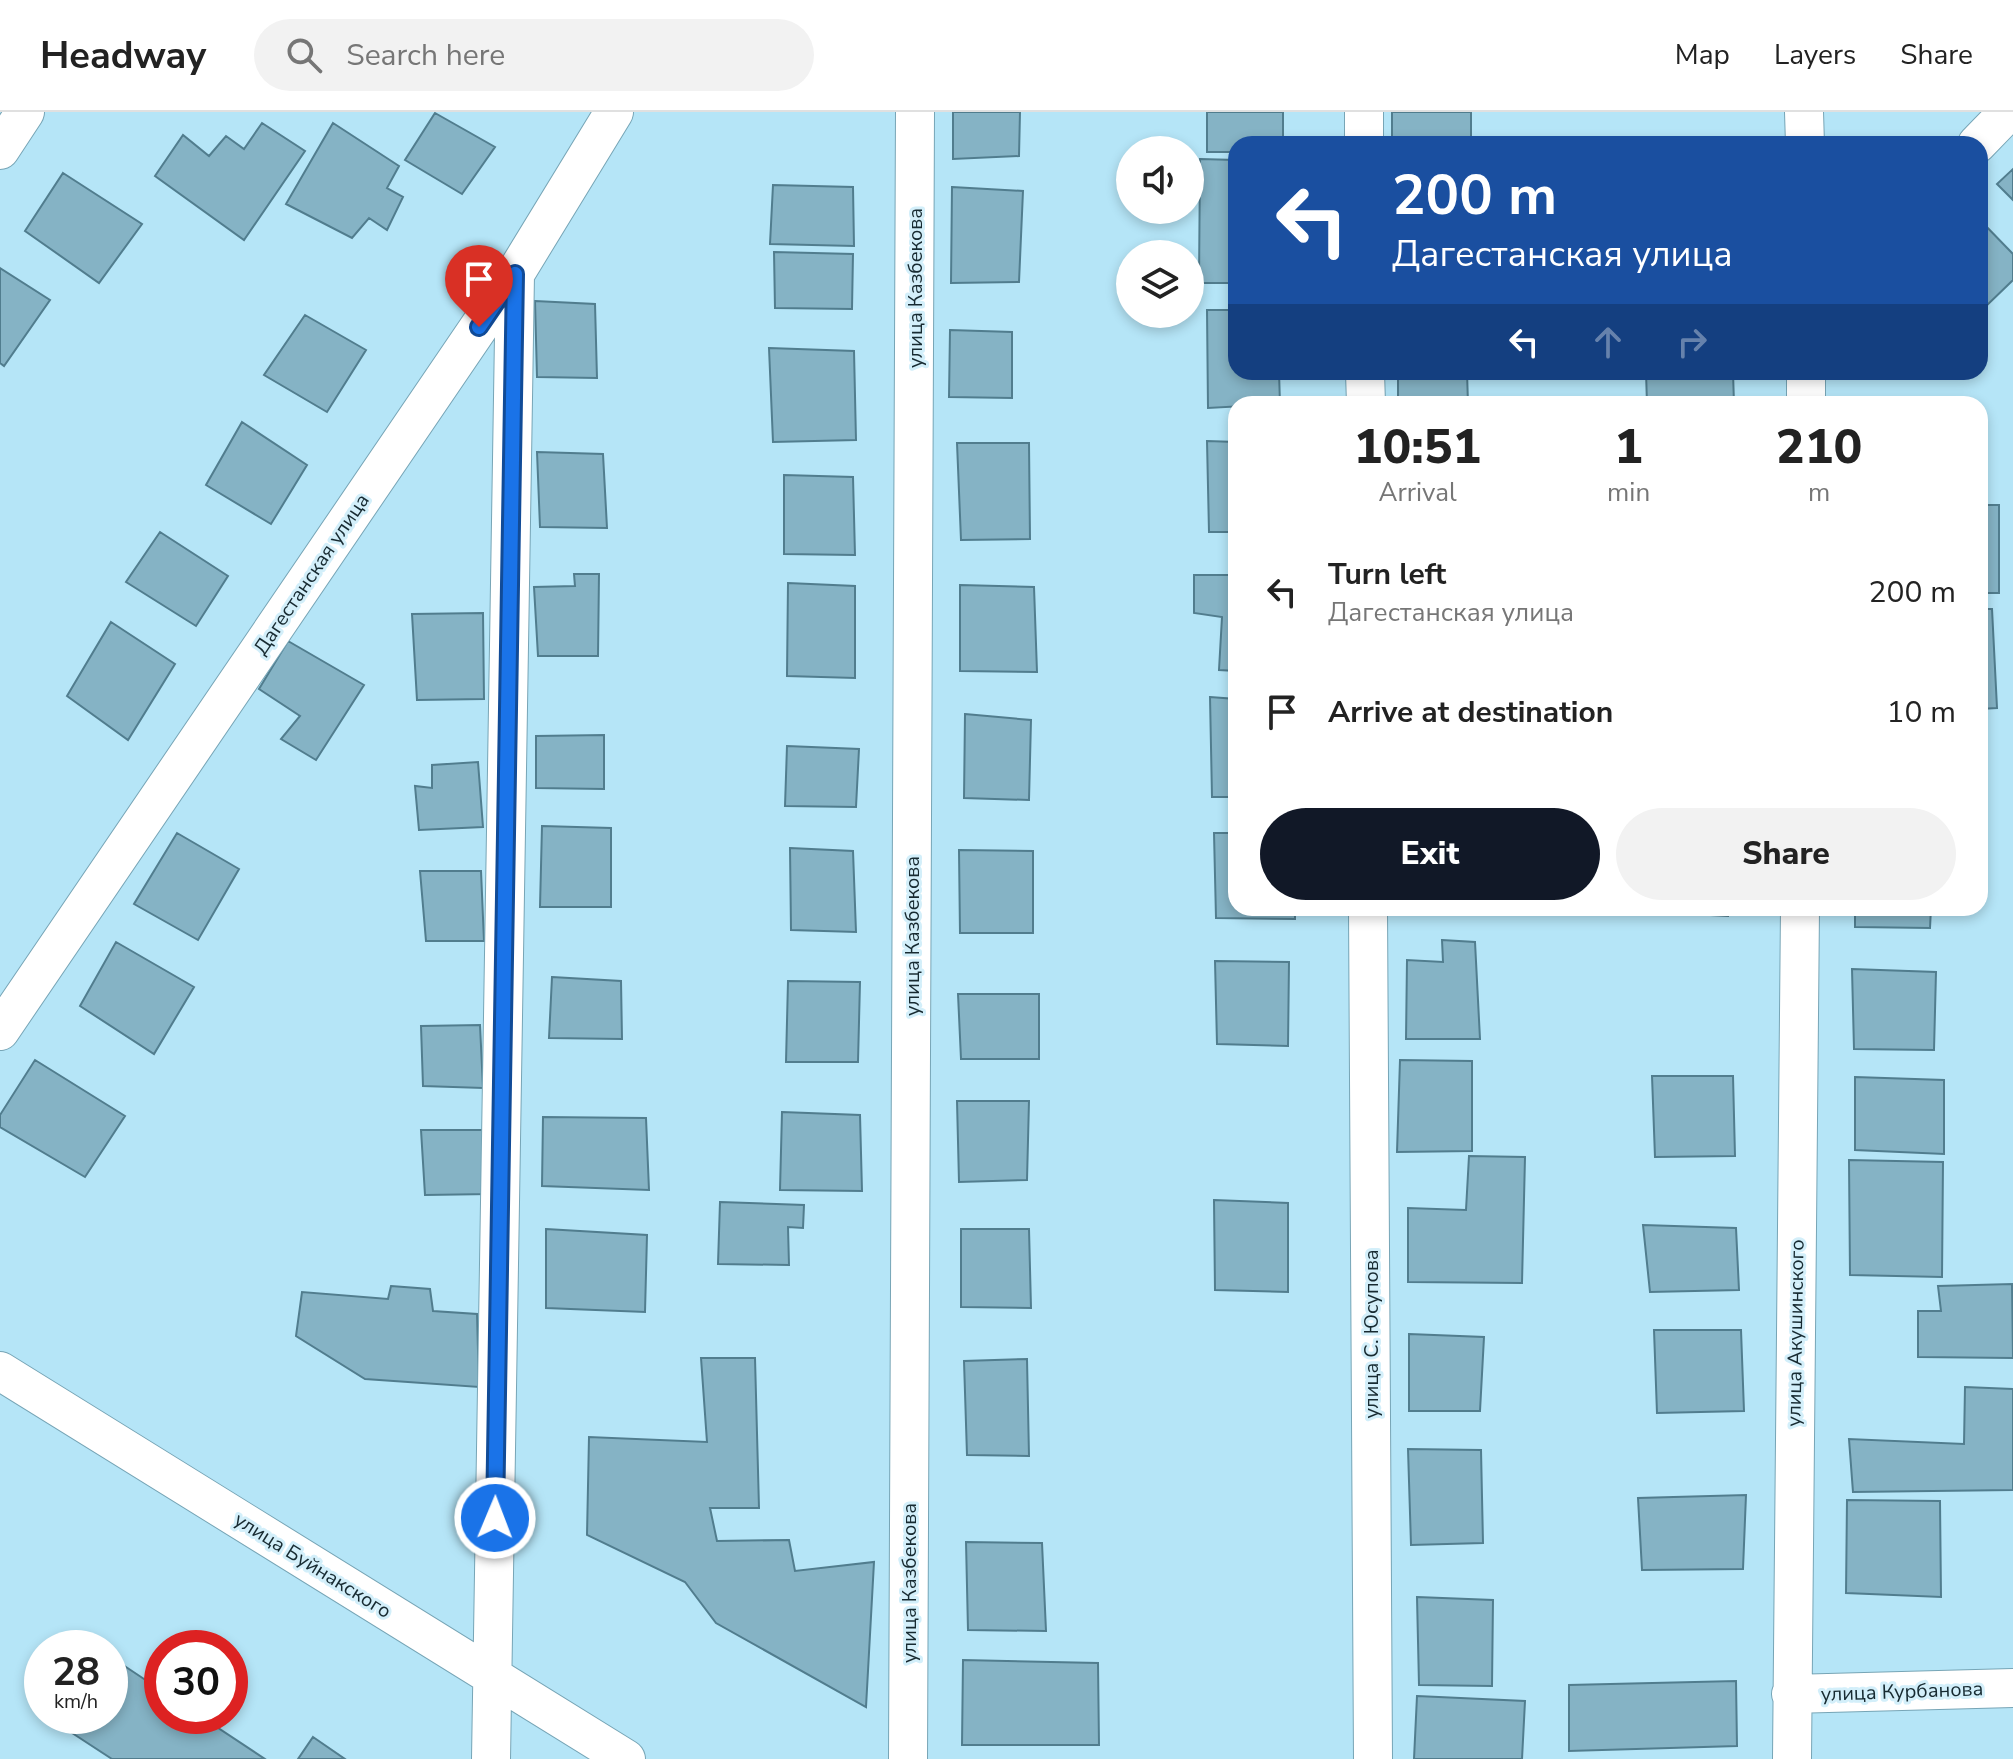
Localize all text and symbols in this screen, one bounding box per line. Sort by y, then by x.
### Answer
search box [254,19,814,91]
text: Headway [40,30,206,81]
icon: search [282,33,326,77]
text: Search here [346,35,505,76]
text: Map [1675,36,1730,74]
text: Layers [1774,36,1856,74]
text: Share [1900,36,1973,74]
map controls [1116,136,1204,328]
button: sound [1116,136,1204,224]
text: 200 m [1392,157,1557,234]
icon: left [1260,168,1364,272]
street label: улица Казбекова [902,208,929,368]
text: Дагестанская улица [1392,230,1733,279]
button: layers [1116,240,1204,328]
pin [445,245,513,327]
icon: arrive [457,257,501,301]
icon: left [1502,320,1546,364]
icon: ahead [1586,320,1630,364]
icon: right [1670,320,1714,364]
text: 10:51 [1354,414,1481,480]
text: 1 [1614,414,1643,480]
text: 210 [1776,414,1862,480]
text: Arrival [1378,475,1457,510]
text: min [1607,475,1650,510]
text: m [1808,475,1830,510]
street label: Дагестанская улица [247,488,376,660]
text: Turn left [1328,554,1446,595]
icon: left [1260,570,1304,614]
text: 200 m [1869,572,1956,613]
text: Дагестанская улица [1328,595,1574,630]
icon: arrive [1260,690,1304,734]
text: Arrive at destination [1328,692,1613,733]
text: 10 m [1887,692,1956,733]
button: Exit [1260,808,1600,900]
button: Share [1616,808,1956,900]
street label: улица Казбекова [899,856,926,1016]
street label: улица Акушинского [1780,1239,1811,1427]
street label: улица С. Юсупова [1358,1249,1385,1419]
position arrow [453,1476,537,1560]
street label: улица Казбекова [896,1503,923,1663]
street label: улица Буйнакского [229,1506,396,1625]
speed limit sign: 30 [144,1630,248,1734]
text: 28 [52,1645,100,1699]
street label: улица Курбанова [1820,1675,1984,1708]
text: km/h [54,1688,98,1715]

